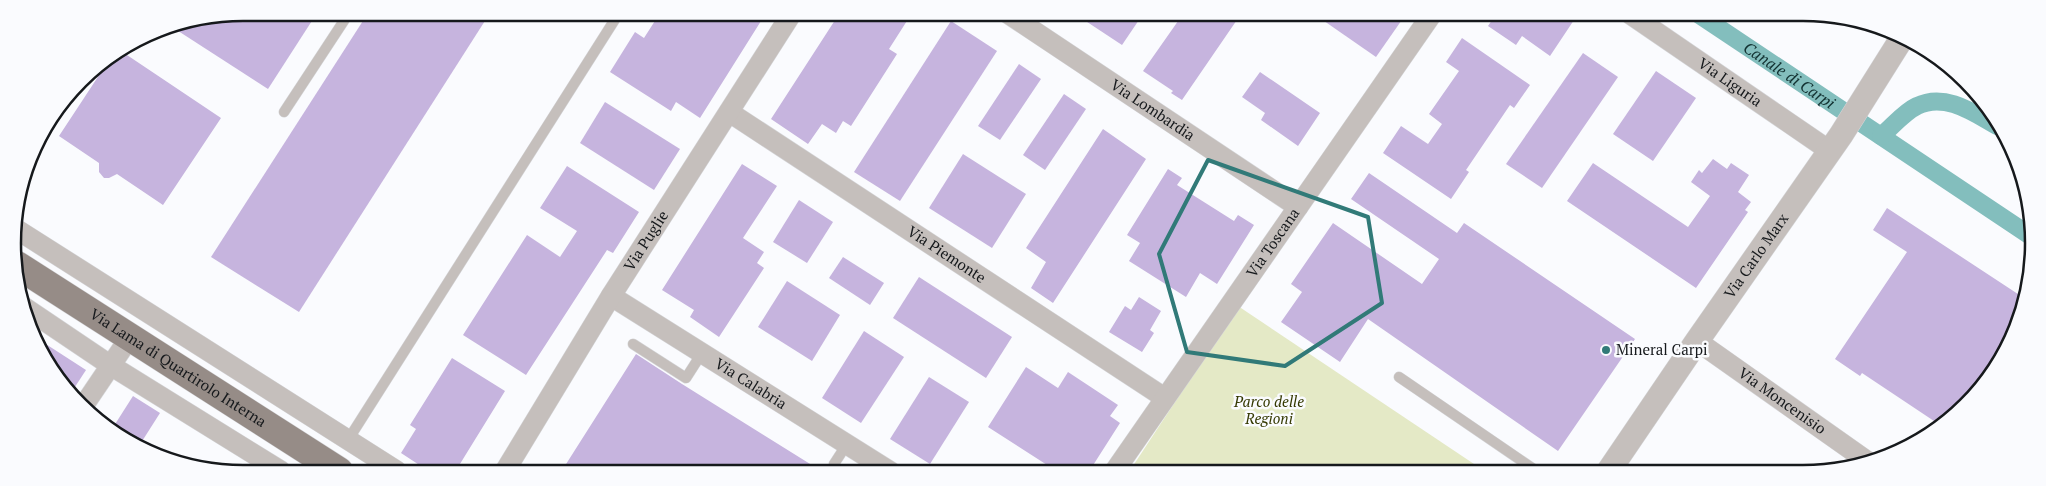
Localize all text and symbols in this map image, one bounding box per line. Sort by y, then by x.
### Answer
water label: Canale di Carpi [1739,36,1840,114]
street label: Via Liguria [1695,53,1767,111]
street label: Via Lombardia [1107,74,1200,145]
street label: Via Toscana [1241,203,1304,281]
street label: Via Puglie [619,206,672,274]
street label: Via Carlo Marx [1719,209,1792,302]
street label: Via Piemonte [904,221,990,287]
street label: Via Lama di Quartirolo Interna [86,303,271,431]
place label: Mineral Carpi [1616,339,1707,359]
marker: Mineral Carpi [1600,344,1612,356]
street label: Via Calabria [711,353,791,413]
street label: Via Moncenisio [1735,362,1830,438]
park label: Parco delle Regioni [1233,391,1304,428]

